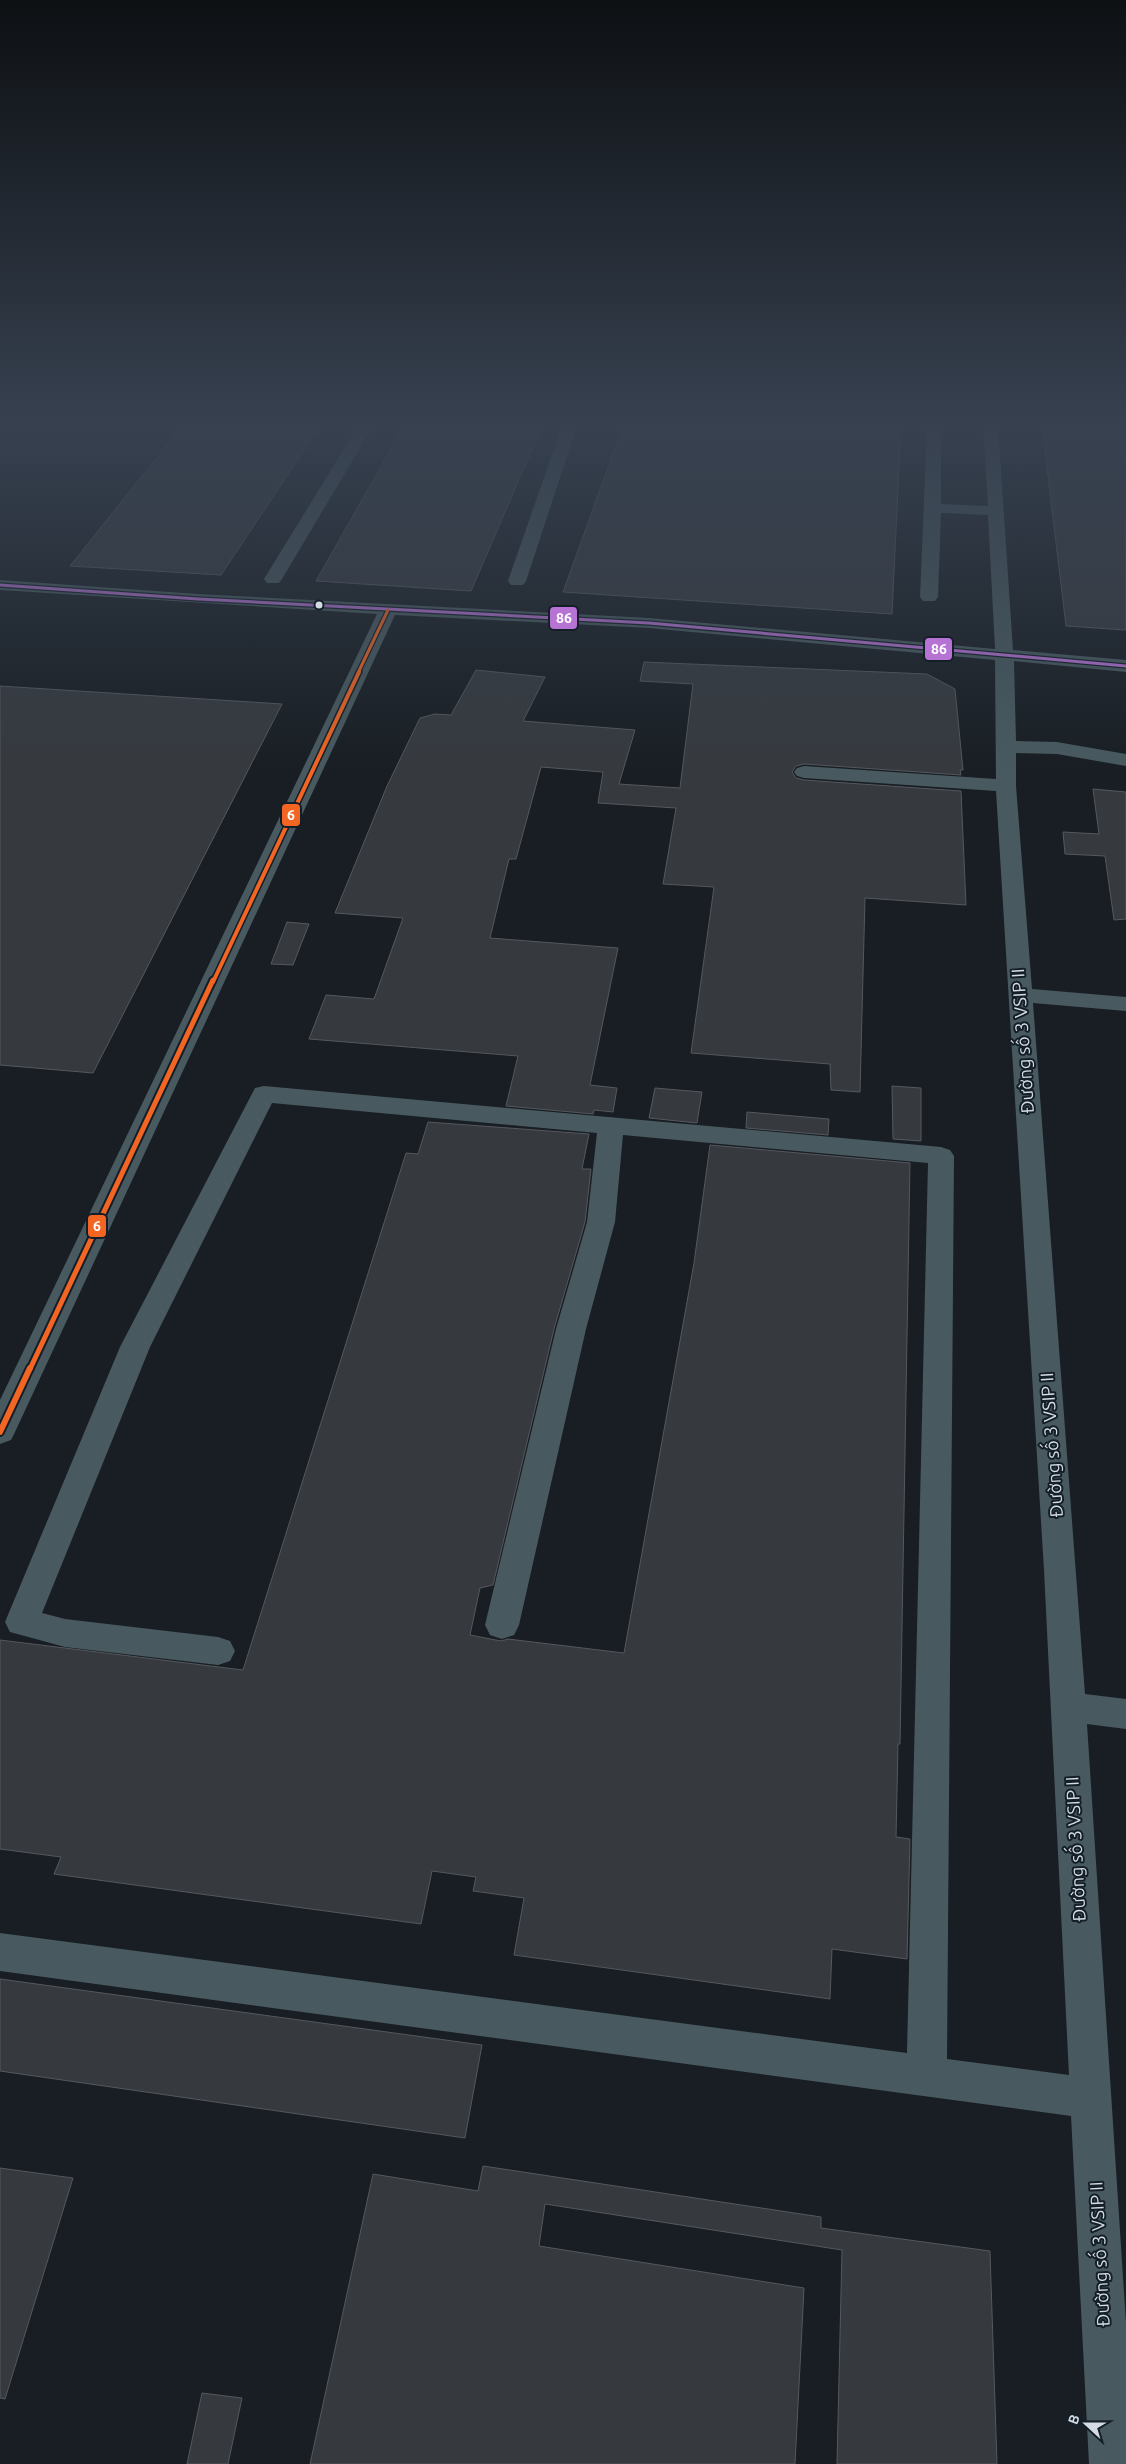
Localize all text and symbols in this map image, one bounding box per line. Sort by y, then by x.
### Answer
unlabelled marker [314,600,324,610]
line badge: 86 [549,606,578,630]
text: 86 [556,610,572,626]
line badge: 86 [924,637,953,661]
text: 86 [931,641,947,657]
line badge: 6 [281,803,301,827]
text: 6 [287,807,295,823]
street label: Đường số 3 VSIP II [1005,968,1037,1114]
line badge: 6 [87,1214,107,1238]
text: 6 [93,1218,101,1234]
street label: Đường số 3 VSIP II [1034,1372,1066,1518]
street label: Đường số 3 VSIP II [1059,1776,1089,1922]
street label: Đường số 3 VSIP II [1083,2181,1113,2327]
north arrow [1061,2399,1111,2449]
text: B [1065,2412,1083,2427]

